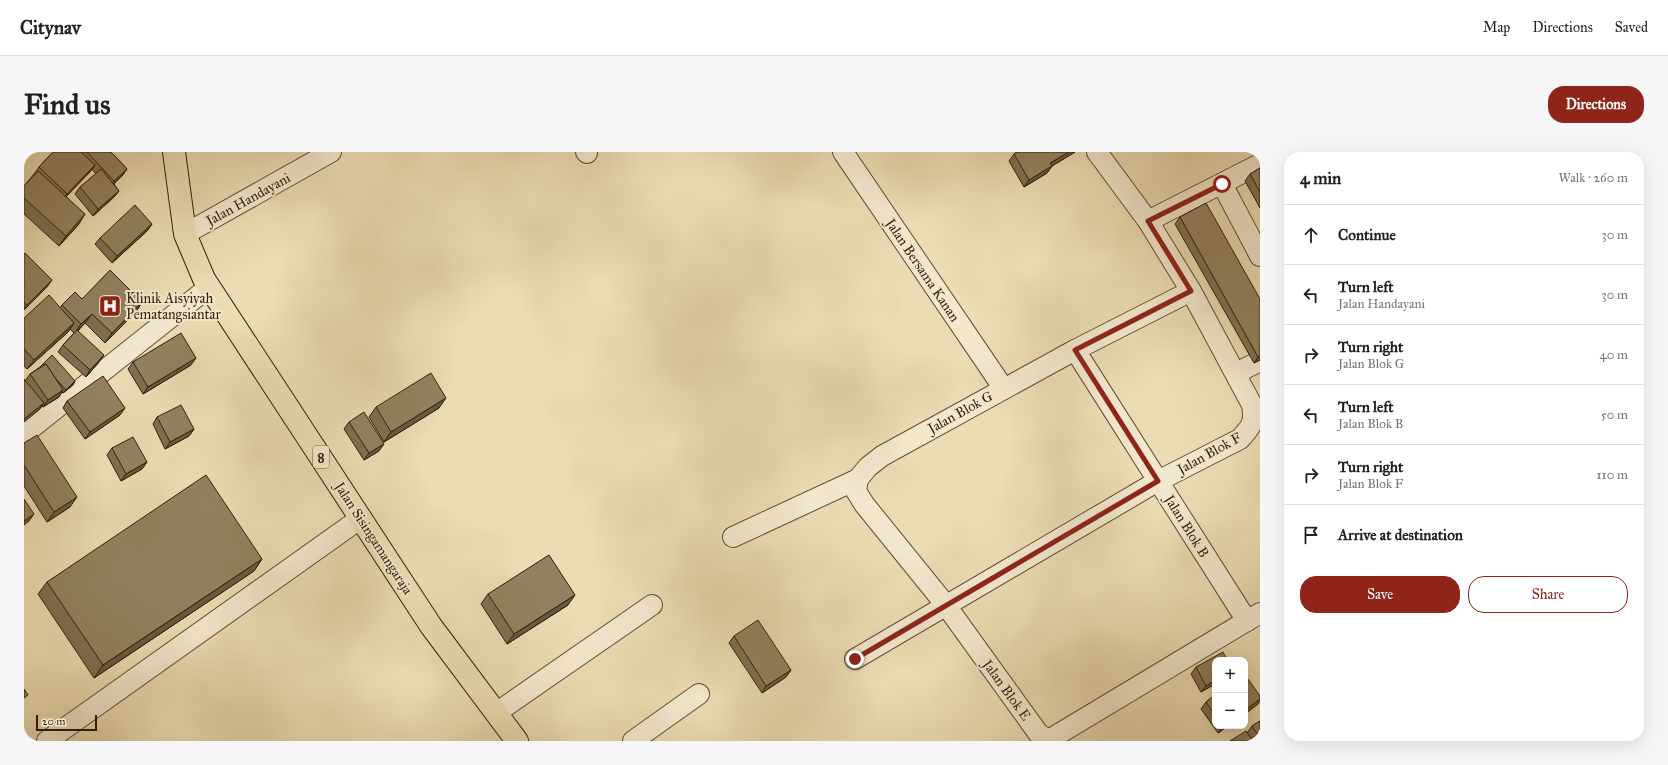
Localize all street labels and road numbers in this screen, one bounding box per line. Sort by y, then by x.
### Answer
street label: Jalan Handayani [201,169,294,231]
street label: Jalan Bersama Kanan [880,214,964,326]
street label: Jalan Blok G [923,388,996,439]
street label: Jalan Blok F [1173,429,1245,480]
road number: 8 [313,446,329,468]
street label: Jalan Sisingamangaraja [329,477,416,598]
street label: Jalan Blok B [1159,490,1212,561]
street label: Jalan Blok E [977,655,1034,725]

